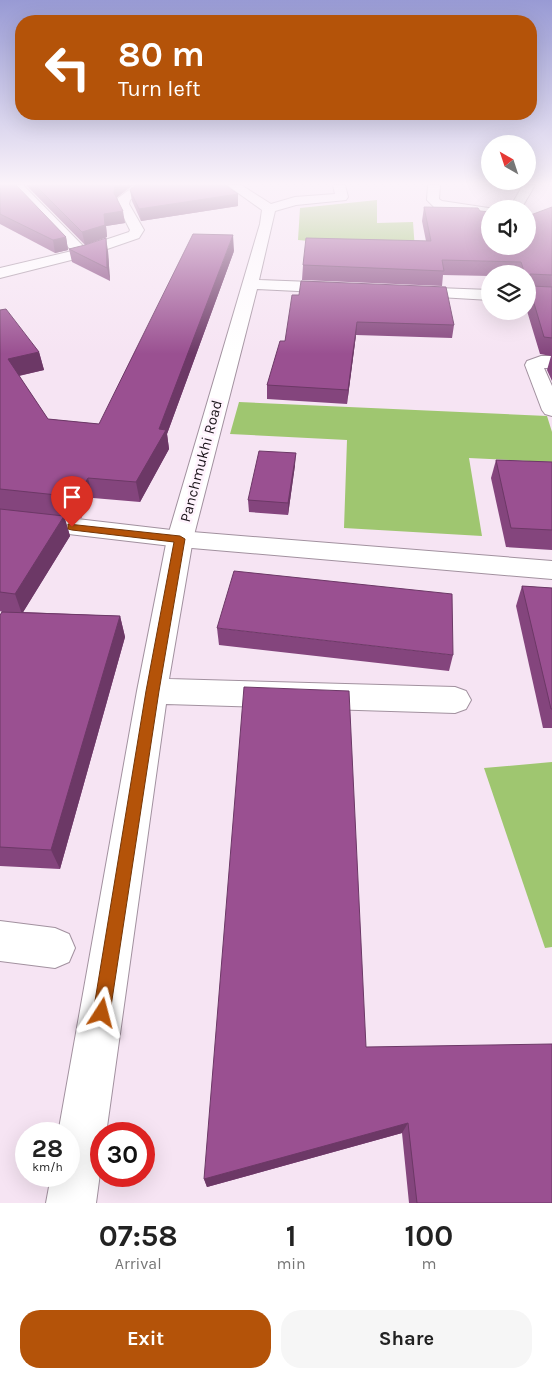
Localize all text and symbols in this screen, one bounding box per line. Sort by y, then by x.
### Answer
text: 80 m [118,34,205,75]
icon: left [35,35,100,100]
text: Turn left [118,76,201,102]
north arrow [481,135,536,190]
map controls [481,135,536,320]
button: sound [481,200,536,255]
button: layers [481,265,536,320]
street label: Panchmukhi Road [176,398,226,524]
pin [51,476,93,527]
icon: arrive [58,483,86,511]
position arrow [75,986,127,1038]
speed limit sign: 30 [90,1122,155,1187]
text: 28 [32,1134,63,1163]
text: km/h [32,1160,63,1174]
text: 07:58 [99,1218,178,1254]
text: 1 [286,1218,296,1254]
text: 100 [405,1218,453,1254]
text: Arrival [115,1254,162,1273]
text: min [276,1254,306,1273]
text: m [421,1254,436,1273]
button: Exit [20,1310,271,1368]
button: Share [281,1310,532,1368]

